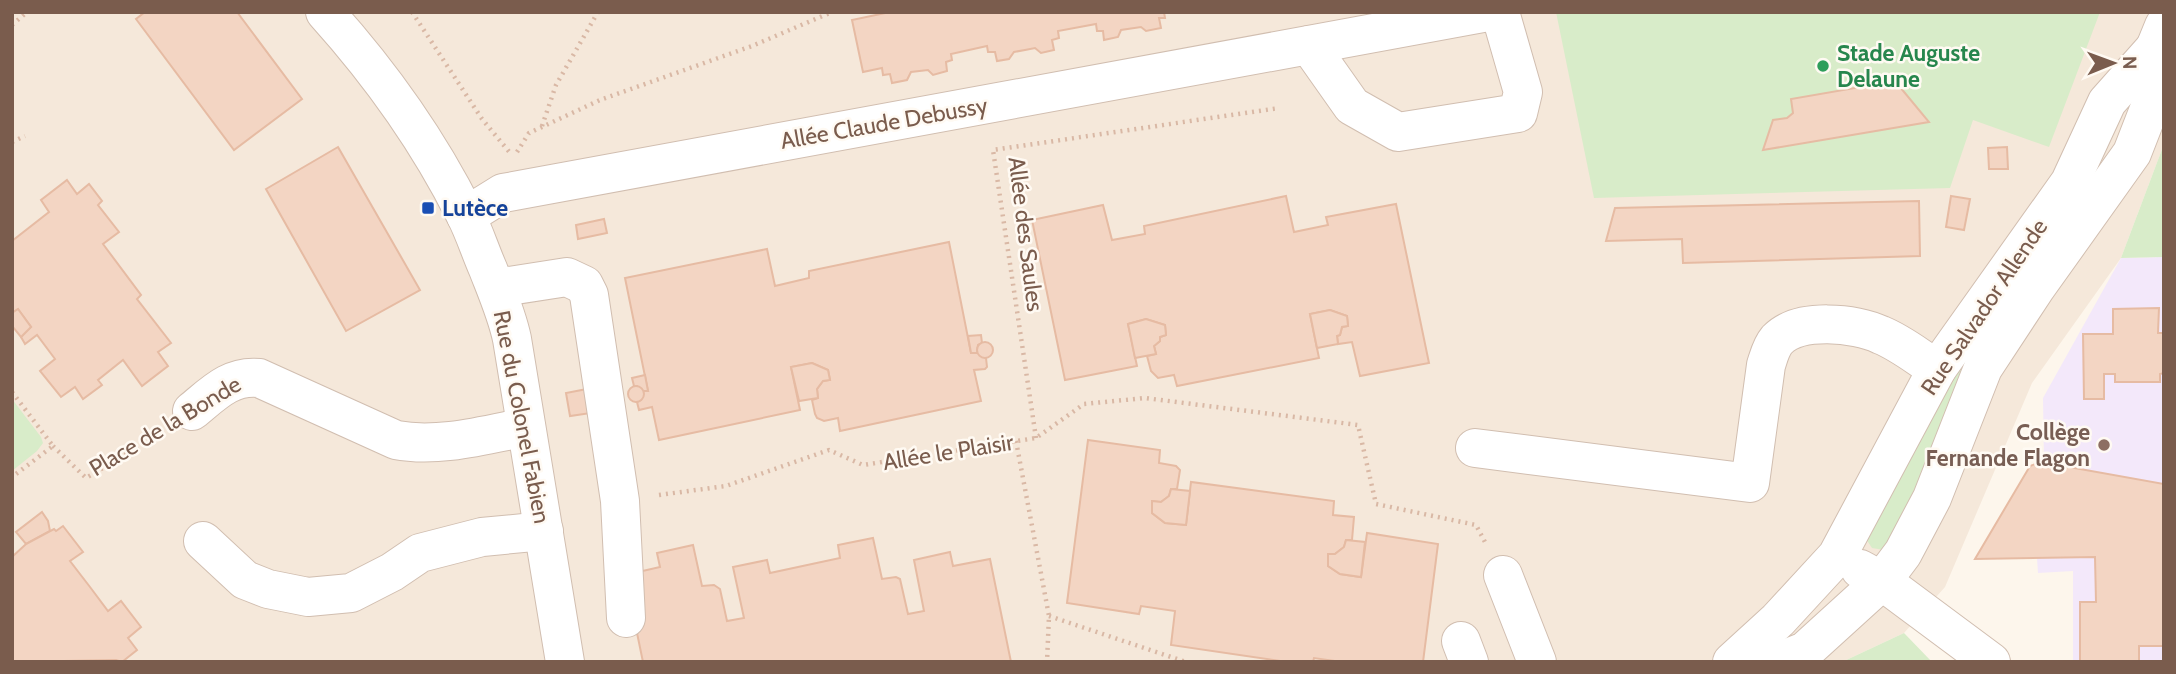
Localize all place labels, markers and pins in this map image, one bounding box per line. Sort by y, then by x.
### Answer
place label: Stade Auguste Delaune [1837,39,1980,93]
marker: Stade Auguste Delaune [1815,58,1831,74]
place label: Lutèce [442,194,508,222]
marker: Lutèce [420,200,436,216]
place label: Collège Fernande Flagon [1926,418,2090,472]
marker: Collège Fernande Flagon [2096,437,2112,453]

